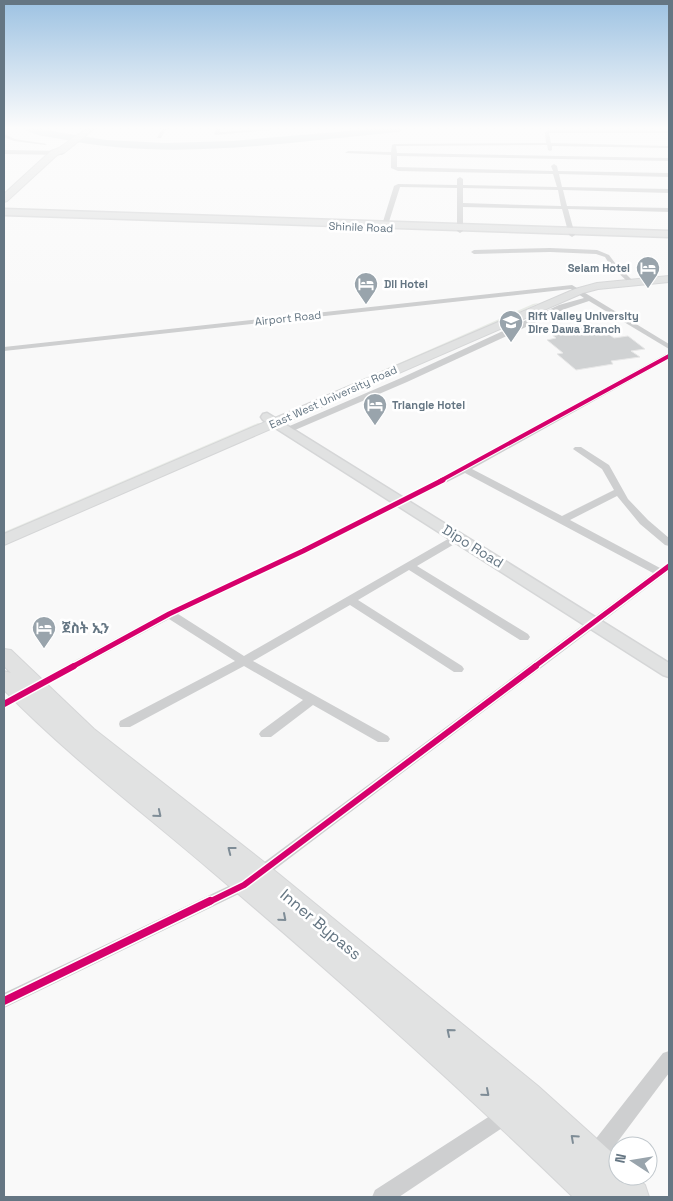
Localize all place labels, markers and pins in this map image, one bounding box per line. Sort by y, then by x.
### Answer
hotel icon: Selam Hotel [635,255,661,289]
place label: Selam Hotel [568,261,630,275]
hotel icon: Dil Hotel [353,271,379,305]
place label: Dil Hotel [384,277,428,291]
school or university icon: Rift Valley University Dire Dawa Branch [498,309,524,343]
place label: Rift Valley University Dire Dawa Branch [528,309,639,336]
hotel icon: Triangle Hotel [362,392,388,426]
place label: Triangle Hotel [392,398,465,412]
hotel icon: ጀስት ኢን [31,615,57,649]
place label: ጀስት ኢን [62,619,109,637]

